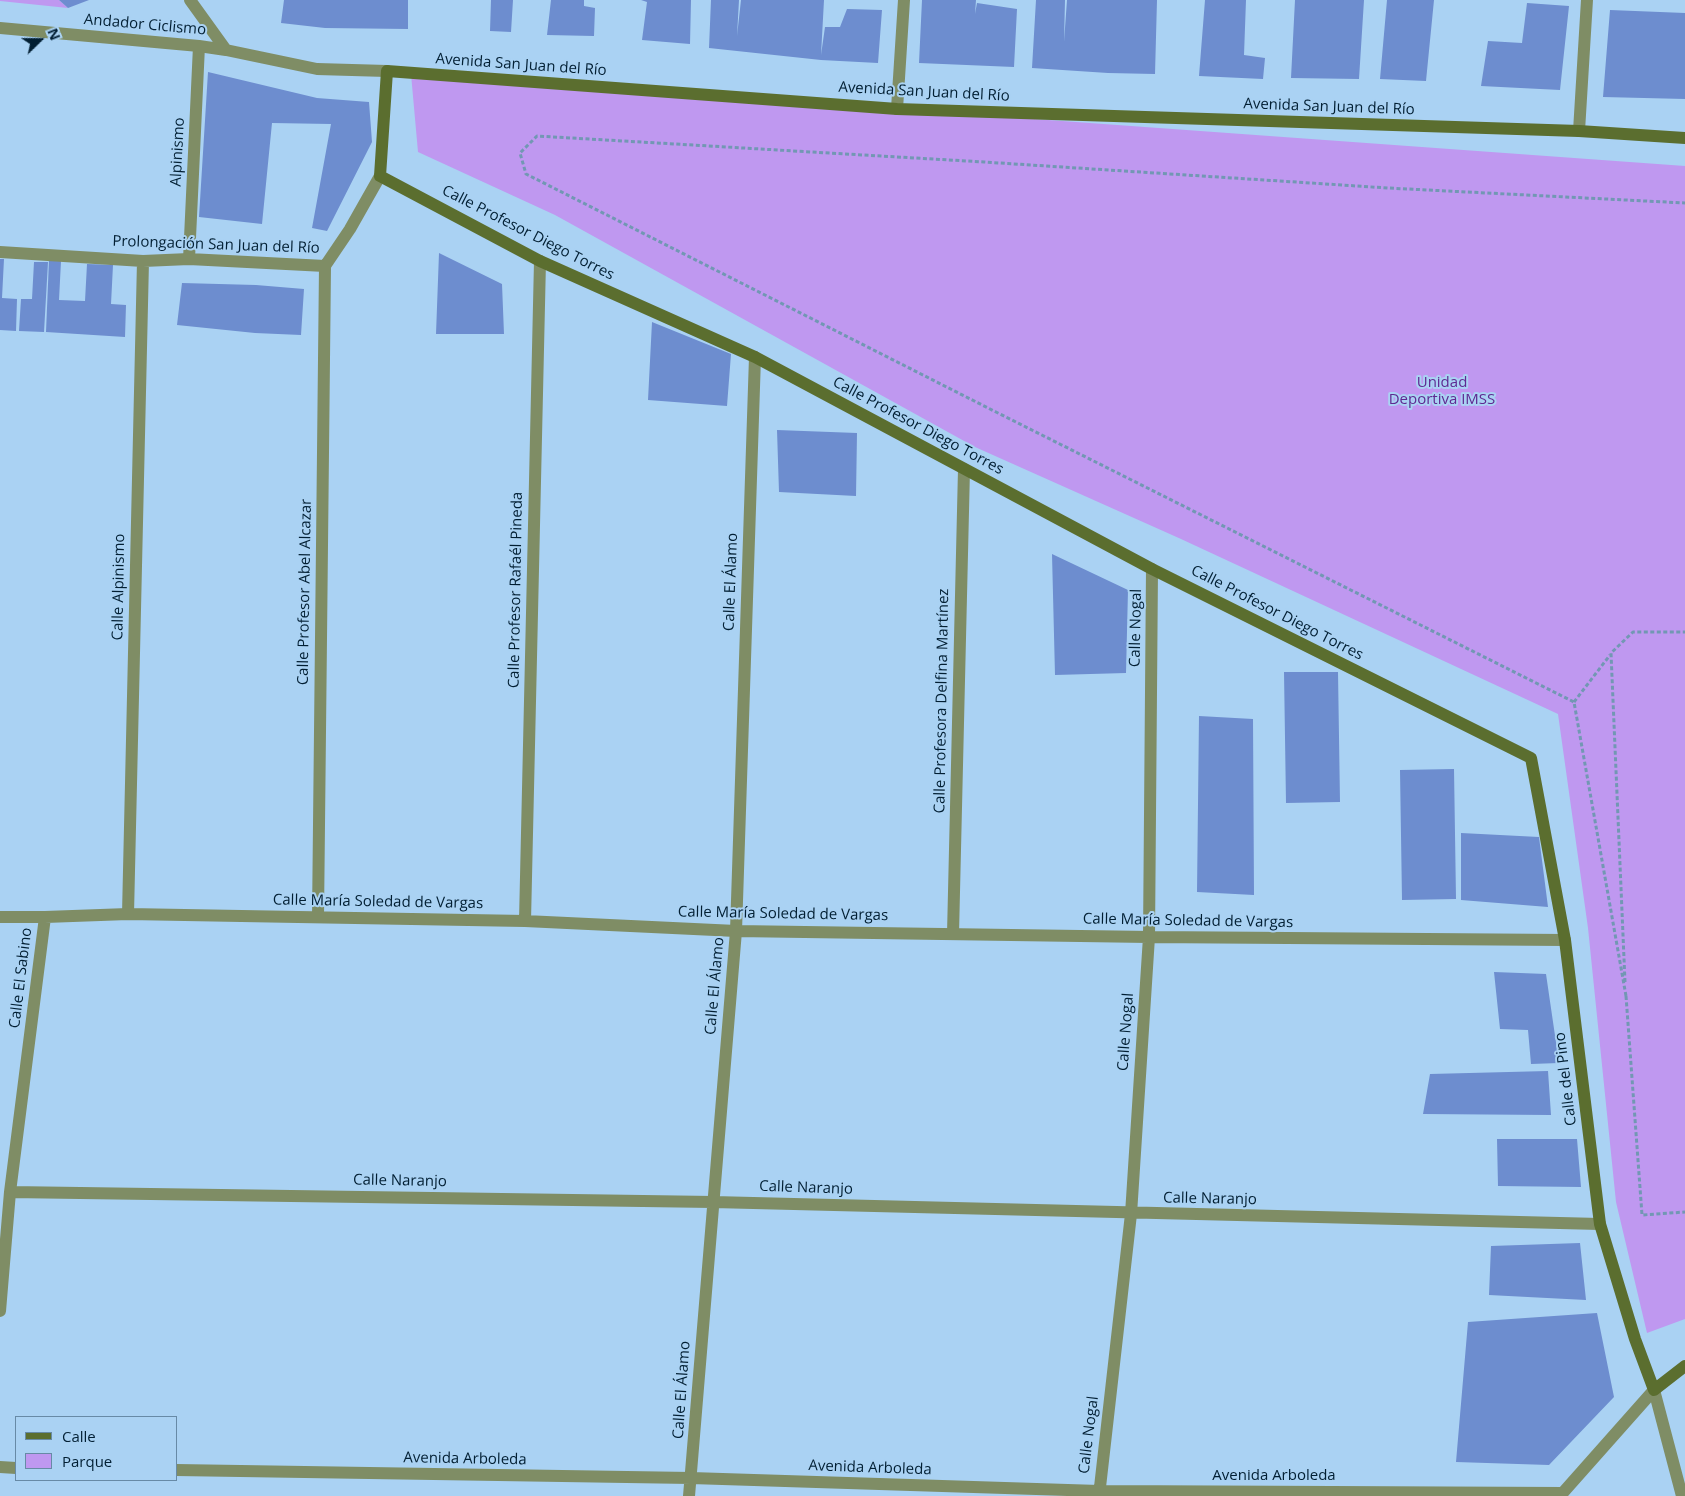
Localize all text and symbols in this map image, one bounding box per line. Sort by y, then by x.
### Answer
street label: Andador Ciclismo [83,11,207,39]
north arrow [15,15,65,65]
text: N [43,25,65,43]
street label: Avenida San Juan del Río [435,50,607,80]
street label: Avenida San Juan del Río [838,79,1010,105]
street label: Avenida San Juan del Río [1243,95,1415,119]
street label: Alpinismo [167,117,189,187]
street label: Calle Profesor Diego Torres [439,182,617,284]
street label: Prolongación San Juan del Río [112,232,320,258]
street label: Calle Profesor Diego Torres [830,373,1006,479]
park label: Unidad Deportiva IMSS [1389,374,1495,409]
street label: Calle Profesor Rafaél Pineda [505,492,527,688]
street label: Calle Profesor Abel Alcazar [294,499,316,685]
street label: Calle Alpinismo [109,533,129,641]
street label: Calle El Álamo [720,533,742,631]
street label: Calle Profesor Diego Torres [1188,562,1366,664]
street label: Calle Profesora Delfina Martínez [931,588,953,814]
street label: Calle Nogal [1126,589,1146,667]
street label: Calle María Soledad de Vargas [273,891,483,913]
street label: Calle María Soledad de Vargas [678,903,888,925]
street label: Calle María Soledad de Vargas [1083,910,1293,932]
street label: Calle El Sabino [6,927,36,1029]
street label: Calle El Álamo [702,936,728,1036]
street label: Calle Nogal [1114,992,1138,1072]
street label: Calle del Pino [1551,1031,1581,1127]
street label: Calle Naranjo [353,1171,447,1191]
street label: Calle Naranjo [759,1177,853,1199]
street label: Calle Naranjo [1163,1189,1257,1209]
street label: Calle El Álamo [670,1340,694,1440]
street label: Calle Nogal [1075,1395,1103,1475]
legend [15,1416,178,1481]
text: Calle [62,1426,96,1446]
street label: Avenida Arboleda [403,1449,527,1469]
text: Parque [62,1451,112,1471]
street label: Avenida Arboleda [808,1457,932,1479]
street label: Avenida Arboleda [1212,1467,1336,1485]

